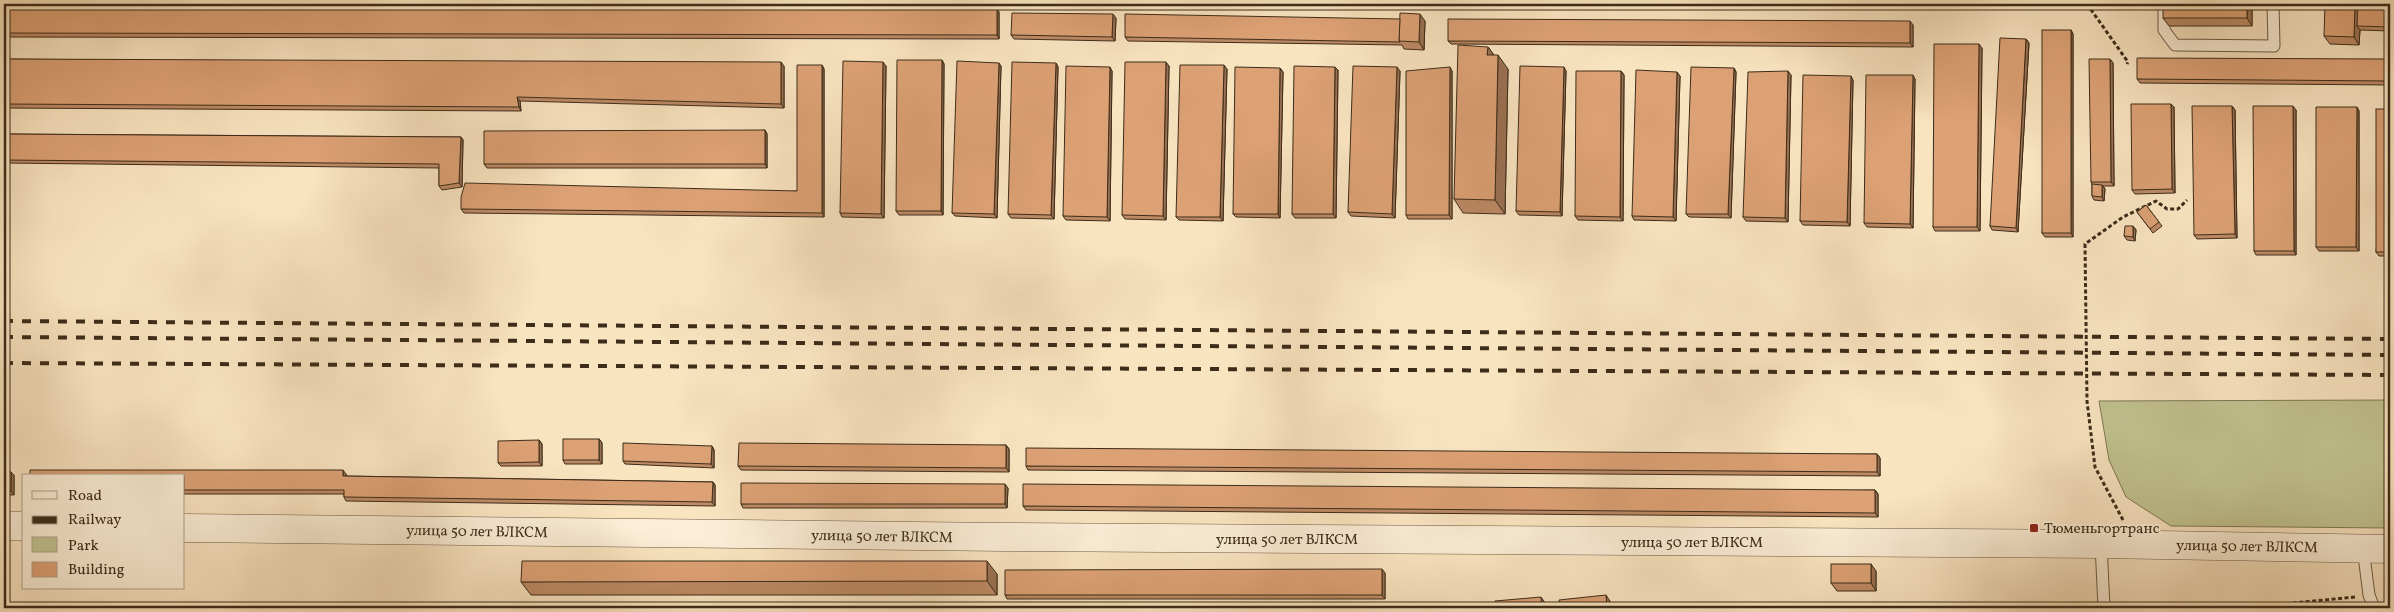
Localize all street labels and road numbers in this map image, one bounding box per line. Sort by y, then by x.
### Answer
street label: улица 50 лет ВЛКСМ [406,521,548,544]
street label: улица 50 лет ВЛКСМ [811,526,953,549]
street label: улица 50 лет ВЛКСМ [1216,530,1358,551]
street label: улица 50 лет ВЛКСМ [1621,533,1763,554]
street label: улица 50 лет ВЛКСМ [2176,536,2318,559]

